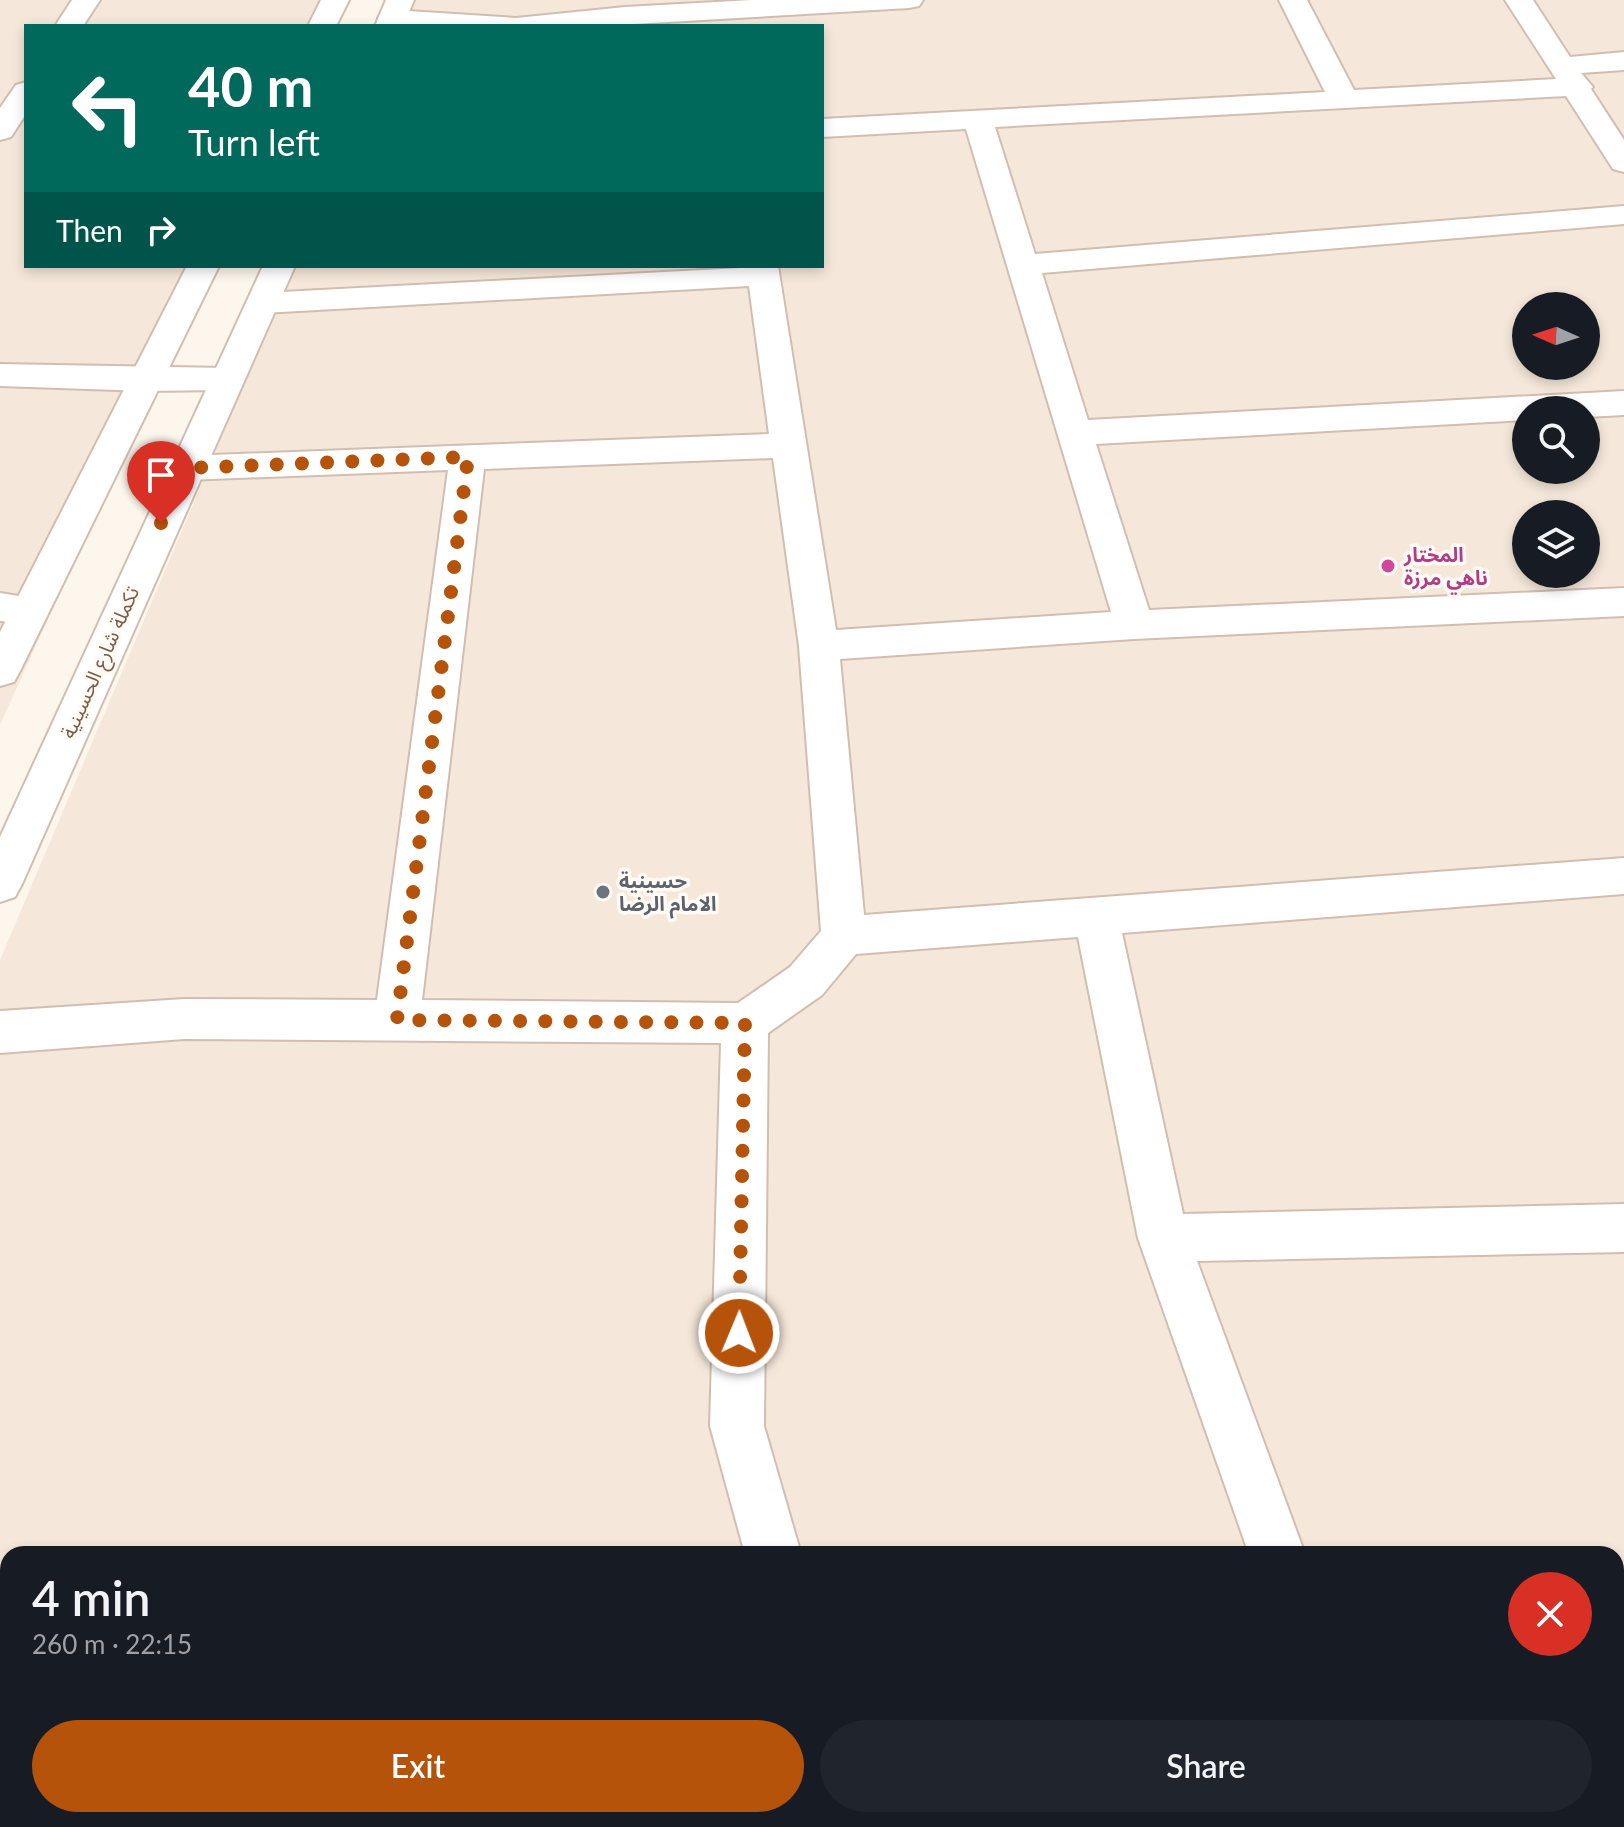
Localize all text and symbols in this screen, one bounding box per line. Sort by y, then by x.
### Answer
text: 40 m [188,52,313,119]
icon: left [56,56,160,160]
text: Turn left [188,120,320,164]
icon: right [139,208,183,252]
text: Then [56,212,123,248]
north arrow [1512,292,1600,380]
map controls [1512,292,1600,588]
button: search [1512,396,1600,484]
pin [127,441,195,523]
icon: arrive [139,453,183,497]
button: layers [1512,500,1600,588]
place label: المختار ناهي مرزة [1403,542,1488,595]
marker: المختار ناهي مرزة [1379,557,1397,575]
street label: تكملة شارع الحسينية [55,582,147,743]
place label: حسينية الامام الرضا [619,868,717,919]
marker: حسينية الامام الرضا [594,883,612,901]
position arrow [697,1291,781,1375]
text: 4 min [32,1569,150,1626]
button: close [1508,1572,1592,1656]
text: 260 m · 22:15 [32,1628,192,1660]
button: Exit [32,1720,804,1812]
button: Share [820,1720,1592,1812]

